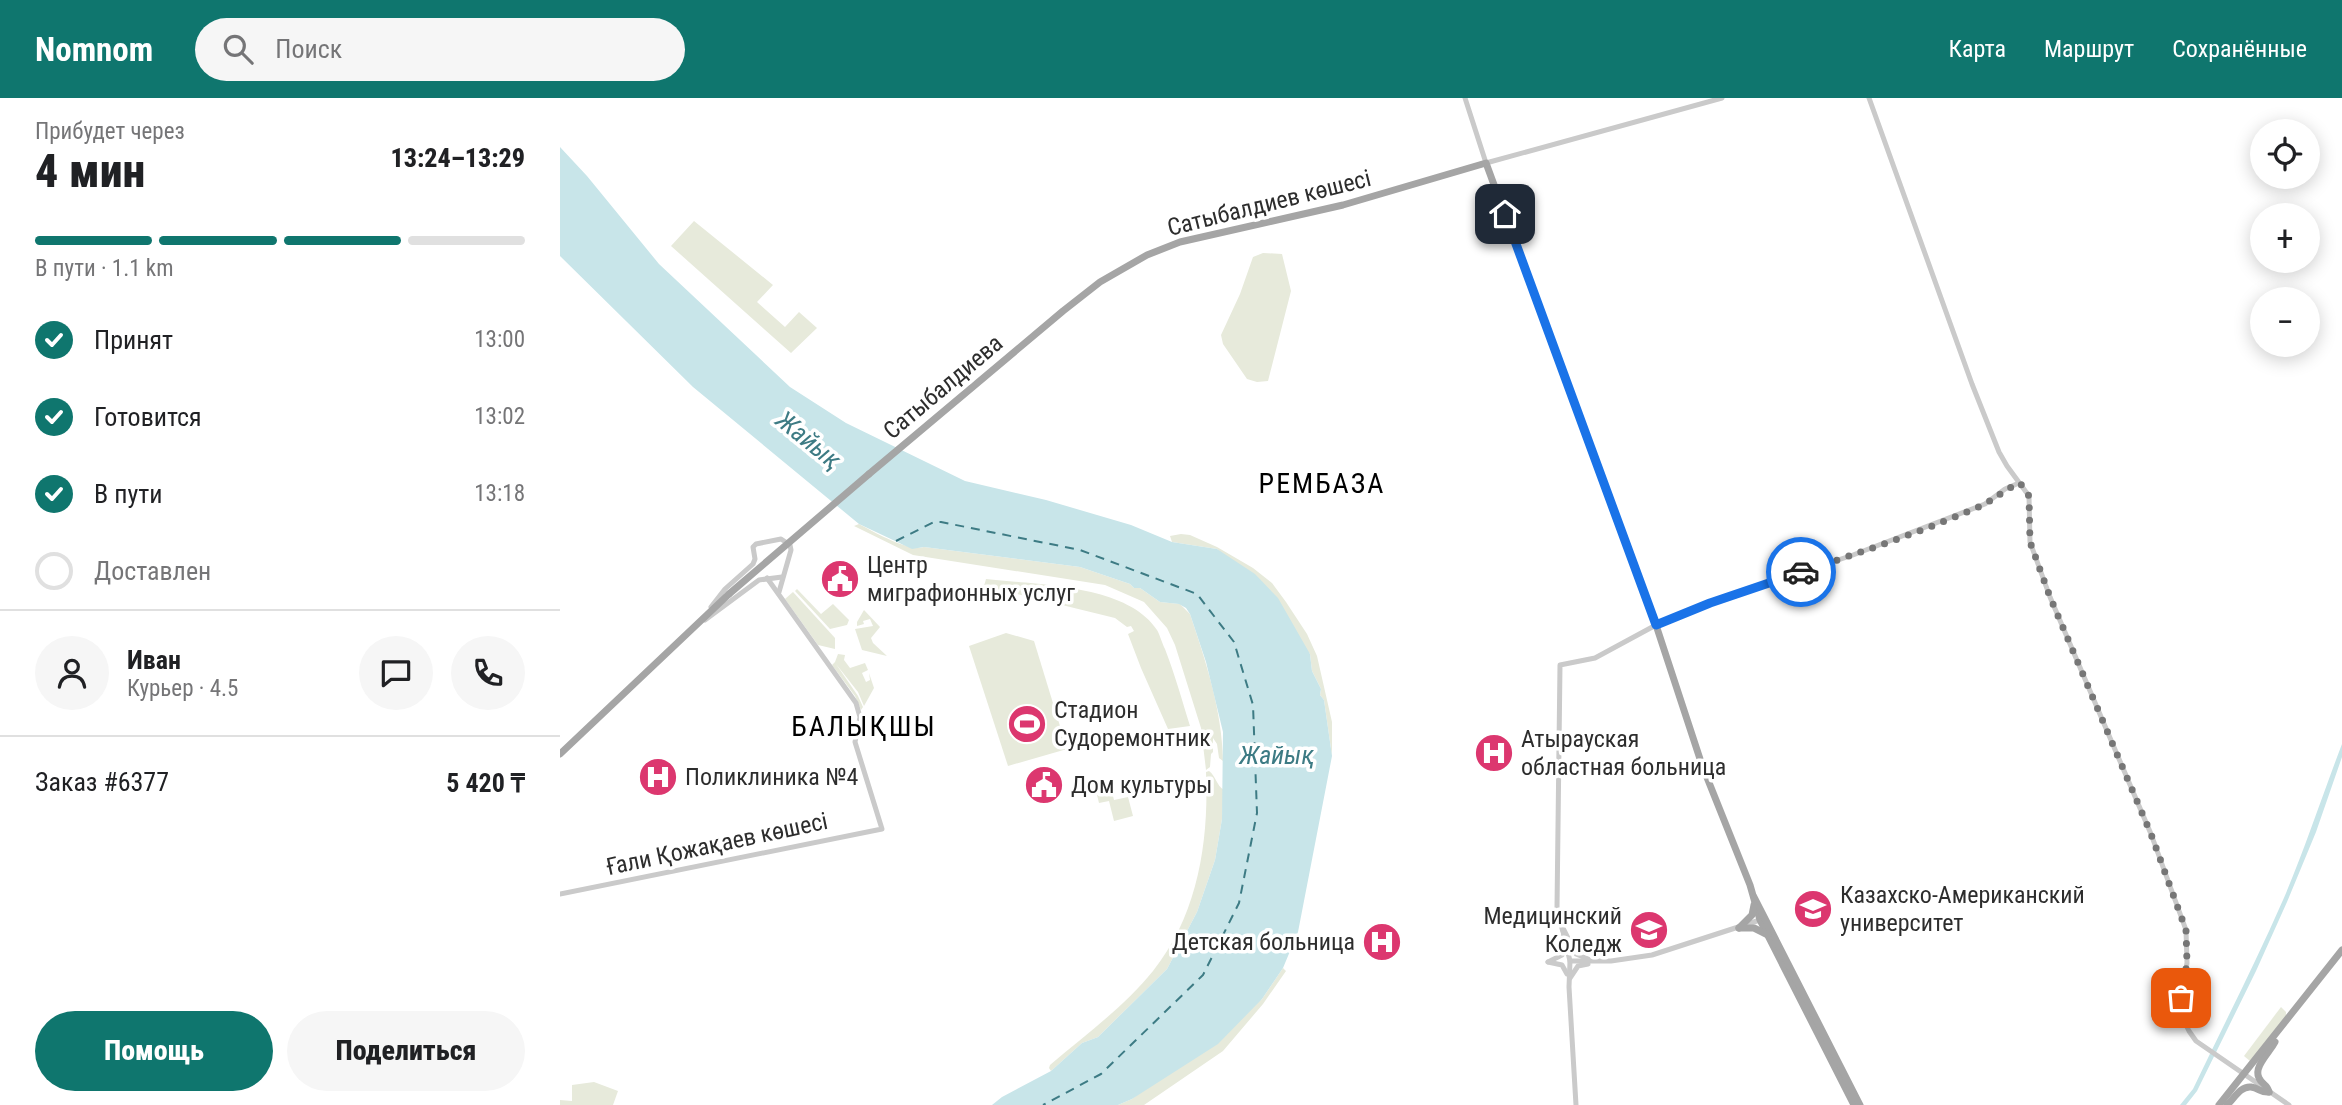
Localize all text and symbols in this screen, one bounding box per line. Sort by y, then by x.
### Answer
search box [195,18,685,81]
text: Nomnom [35,30,153,69]
icon: search [219,30,257,68]
text: Поиск [275,34,342,64]
text: Карта [1949,35,2006,63]
text: Маршрут [2044,35,2134,63]
text: Сохранённые [2172,35,2307,63]
text: Прибудет через [35,118,185,145]
map controls [2250,119,2320,357]
button: locate [2250,119,2320,189]
text: 13:24–13:29 [391,143,525,173]
text: 4 мин [35,144,145,198]
street label: Сатыбалдиев көшесі [1164,164,1374,242]
pin [1475,184,1535,244]
icon: home [1486,195,1524,233]
button: + [2250,203,2320,273]
text: В пути · 1.1 km [35,255,174,282]
button: − [2250,287,2320,357]
icon: check [35,321,73,359]
text: Принят [94,325,173,355]
text: 13:00 [474,326,525,353]
street label: Сатыбалдиева [878,329,1008,445]
icon: check [35,398,73,436]
text: Готовится [94,402,202,432]
text: 13:02 [474,403,525,430]
water label: Жайық [769,404,848,475]
district label: РЕМБАЗА [1259,467,1385,500]
icon: check [35,475,73,513]
text: В пути [94,479,163,509]
text: 13:18 [474,480,525,507]
courier [1766,537,1836,607]
place label: Центр миграфионных услуг [867,551,1075,607]
icon: car [1782,553,1820,591]
text: Доставлен [94,556,211,586]
public building icon: Центр миграфионных услуг [819,558,861,600]
button: person [35,636,109,710]
button: chat [359,636,433,710]
button: phone [451,636,525,710]
text: Иван [127,645,181,675]
text: Курьер · 4.5 [127,675,238,702]
place label: Стадион Судоремонтник [1054,696,1211,752]
sports icon: Стадион Судоремонтник [1006,703,1048,745]
district label: БАЛЫҚШЫ [791,710,937,743]
place label: Атырауская областная больница [1521,725,1726,781]
hospital icon: Атырауская областная больница [1473,732,1515,774]
water label: Жайық [1238,740,1315,770]
hospital icon: Поликлиника №4 [637,756,679,798]
place label: Поликлиника №4 [685,763,858,791]
public building icon: Дом культуры [1023,764,1065,806]
text: Заказ #6377 [35,767,169,797]
text: 5 420 ₸ [446,768,525,798]
place label: Дом культуры [1071,771,1212,799]
street label: Ғали Қожақаев көшесі [604,807,830,881]
place label: Казахско-Американский университет [1840,881,2085,937]
school or university icon: Казахско-Американский университет [1792,888,1834,930]
place label: Медицинский Коледж [1483,902,1622,958]
school or university icon: Медицинский Коледж [1628,909,1670,951]
hospital icon: Детская больница [1361,921,1403,963]
place label: Детская больница [1172,928,1355,956]
pin [2151,968,2211,1028]
icon: bag [2162,979,2200,1017]
button: Помощь [35,1011,273,1091]
button: Поделиться [287,1011,525,1091]

